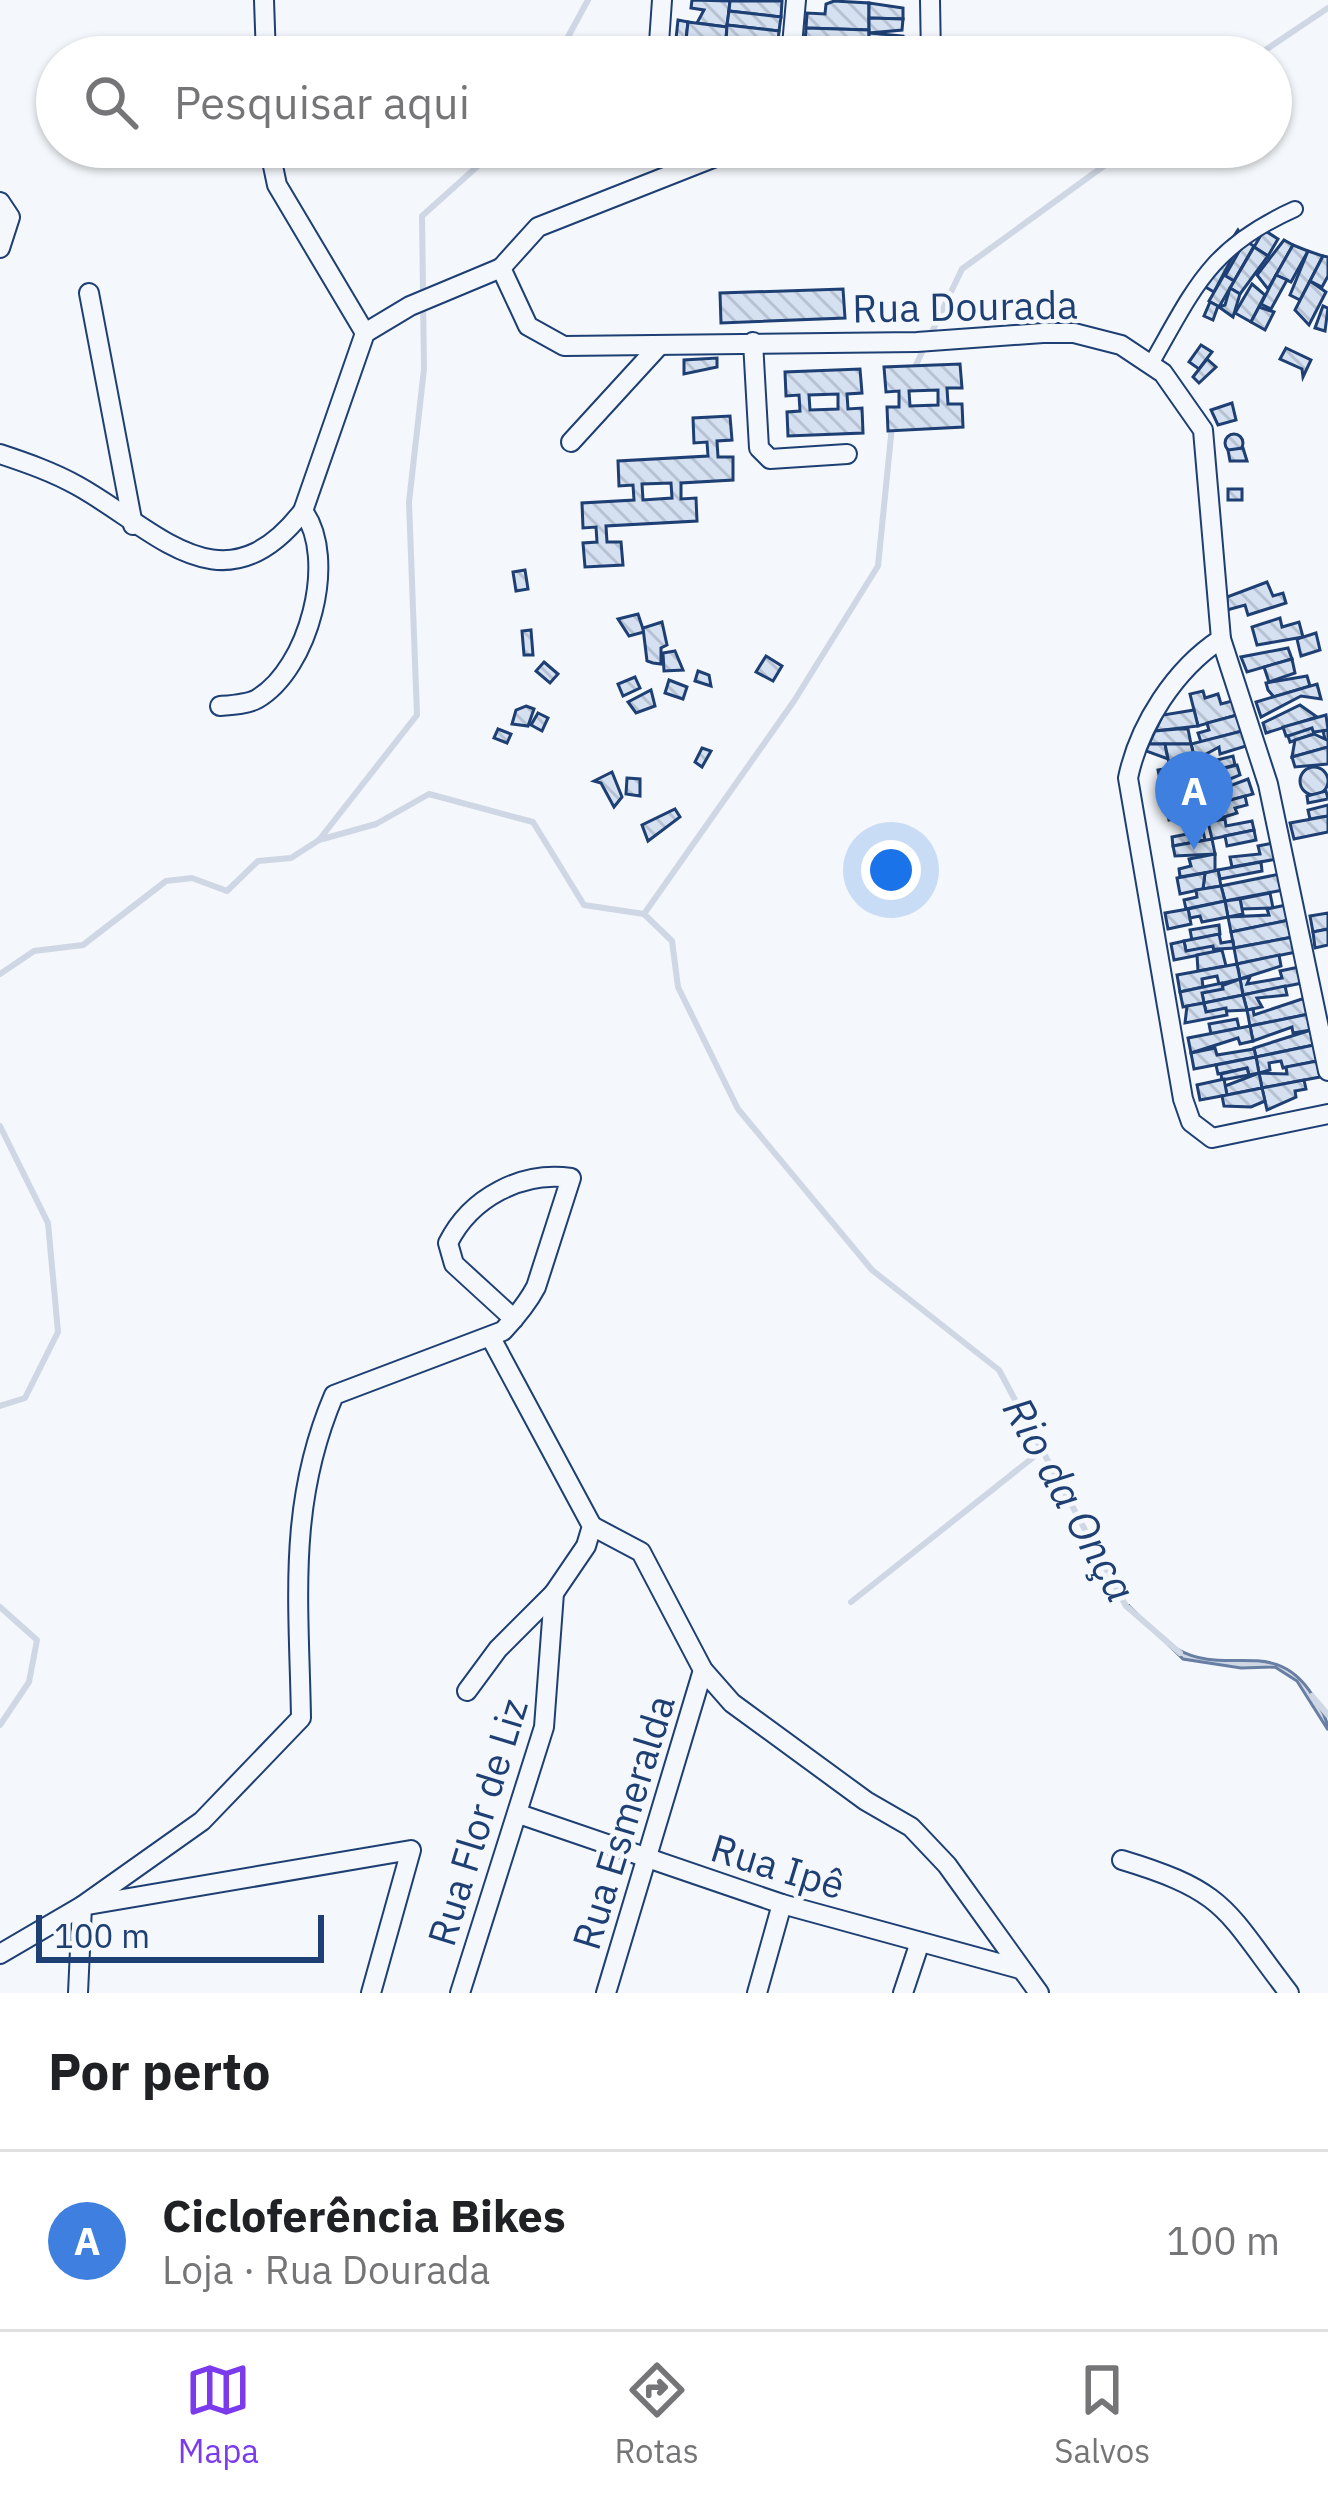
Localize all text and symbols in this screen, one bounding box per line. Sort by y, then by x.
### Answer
search box [36,36,1292,168]
icon: search [78,69,144,135]
text: Pesquisar aqui [174,73,470,131]
street label: Rua Dourada [852,279,1078,333]
pin: A [1155,751,1233,850]
your location [861,840,921,900]
water label: Rio da Onça [991,1387,1149,1611]
street label: Rua Esmeralda [560,1689,686,1955]
street label: Rua Flor de Liz [415,1692,539,1952]
street label: Rua Ipê [705,1822,851,1910]
scale bar [36,1909,324,1962]
text: 100 m [54,1914,150,1957]
text: Por perto [48,2038,270,2104]
text: Cicloferência Bikes [162,2186,566,2244]
text: A [74,2215,100,2266]
text: 100 m [1167,2215,1280,2266]
text: Loja · Rua Dourada [162,2244,490,2295]
tab: Mapa [178,2357,259,2472]
tab: Rotas [614,2357,699,2472]
tab: Salvos [1054,2357,1150,2472]

